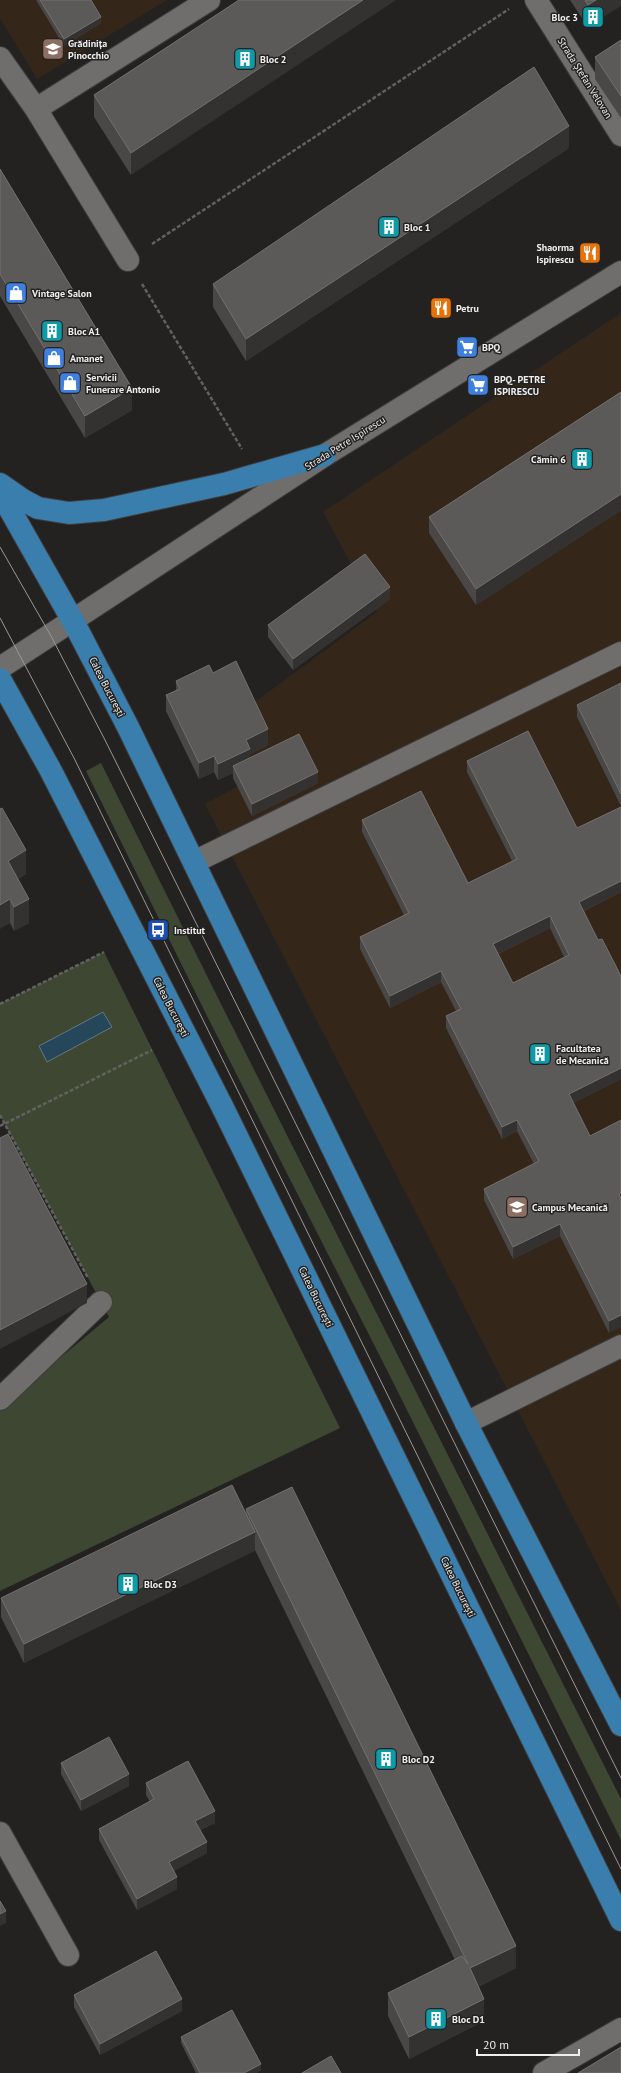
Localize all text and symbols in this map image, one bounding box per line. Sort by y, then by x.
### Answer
building icon: Bloc 3 [580,4,606,30]
place label: Bloc 3 [551,11,578,24]
street label: Strada Ștefan Velovan [555,35,615,121]
school or university icon: Grădinița Pinocchio [40,36,66,62]
place label: Grădinița Pinocchio [68,37,110,62]
building icon: Bloc 2 [232,46,258,72]
place label: Bloc 2 [260,53,287,66]
building icon: Bloc 1 [376,214,402,240]
place label: Bloc 1 [404,221,431,234]
restaurant icon: Shaorma Ispirescu [577,240,603,266]
place label: Shaorma Ispirescu [536,241,574,266]
shop icon: Vintage Salon [3,280,29,306]
place label: Vintage Salon [31,287,92,300]
restaurant icon: Petru [428,295,454,321]
place label: Petru [456,302,479,315]
building icon: Bloc A1 [39,318,65,344]
place label: Bloc A1 [68,325,100,338]
supermarket icon: BPQ [454,334,480,360]
place label: BPQ [482,341,502,354]
shop icon: Amanet [41,345,67,371]
place label: Amanet [70,352,104,365]
shop icon: Servicii Funerare Antonio [57,370,83,396]
place label: Servicii Funerare Antonio [86,371,161,396]
supermarket icon: BPQ- PETRE ISPIRESCU [465,372,491,398]
place label: BPQ- PETRE ISPIRESCU [494,373,545,398]
street label: Strada Petre Ispirescu [302,413,388,473]
building icon: Cămin 6 [569,446,595,472]
place label: Cămin 6 [531,453,566,466]
street label: Calea București [86,655,128,719]
bus stop icon: Institut [145,917,171,943]
place label: Institut [174,924,206,937]
street label: Calea București [150,975,192,1039]
building icon: Facultatea de Mecanică [527,1041,553,1067]
place label: Facultatea de Mecanică [556,1042,609,1067]
school or university icon: Campus Mecanică [504,1194,530,1220]
place label: Campus Mecanică [532,1201,608,1214]
street label: Calea București [296,1264,336,1330]
street label: Calea București [438,1554,478,1620]
building icon: Bloc D3 [115,1571,141,1597]
place label: Bloc D3 [144,1578,177,1591]
building icon: Bloc D2 [373,1746,399,1772]
place label: Bloc D2 [402,1753,435,1766]
building icon: Bloc D1 [423,2006,449,2032]
place label: Bloc D1 [452,2013,485,2026]
scale bar [477,2031,579,2057]
text: 20 m [483,2037,509,2052]

